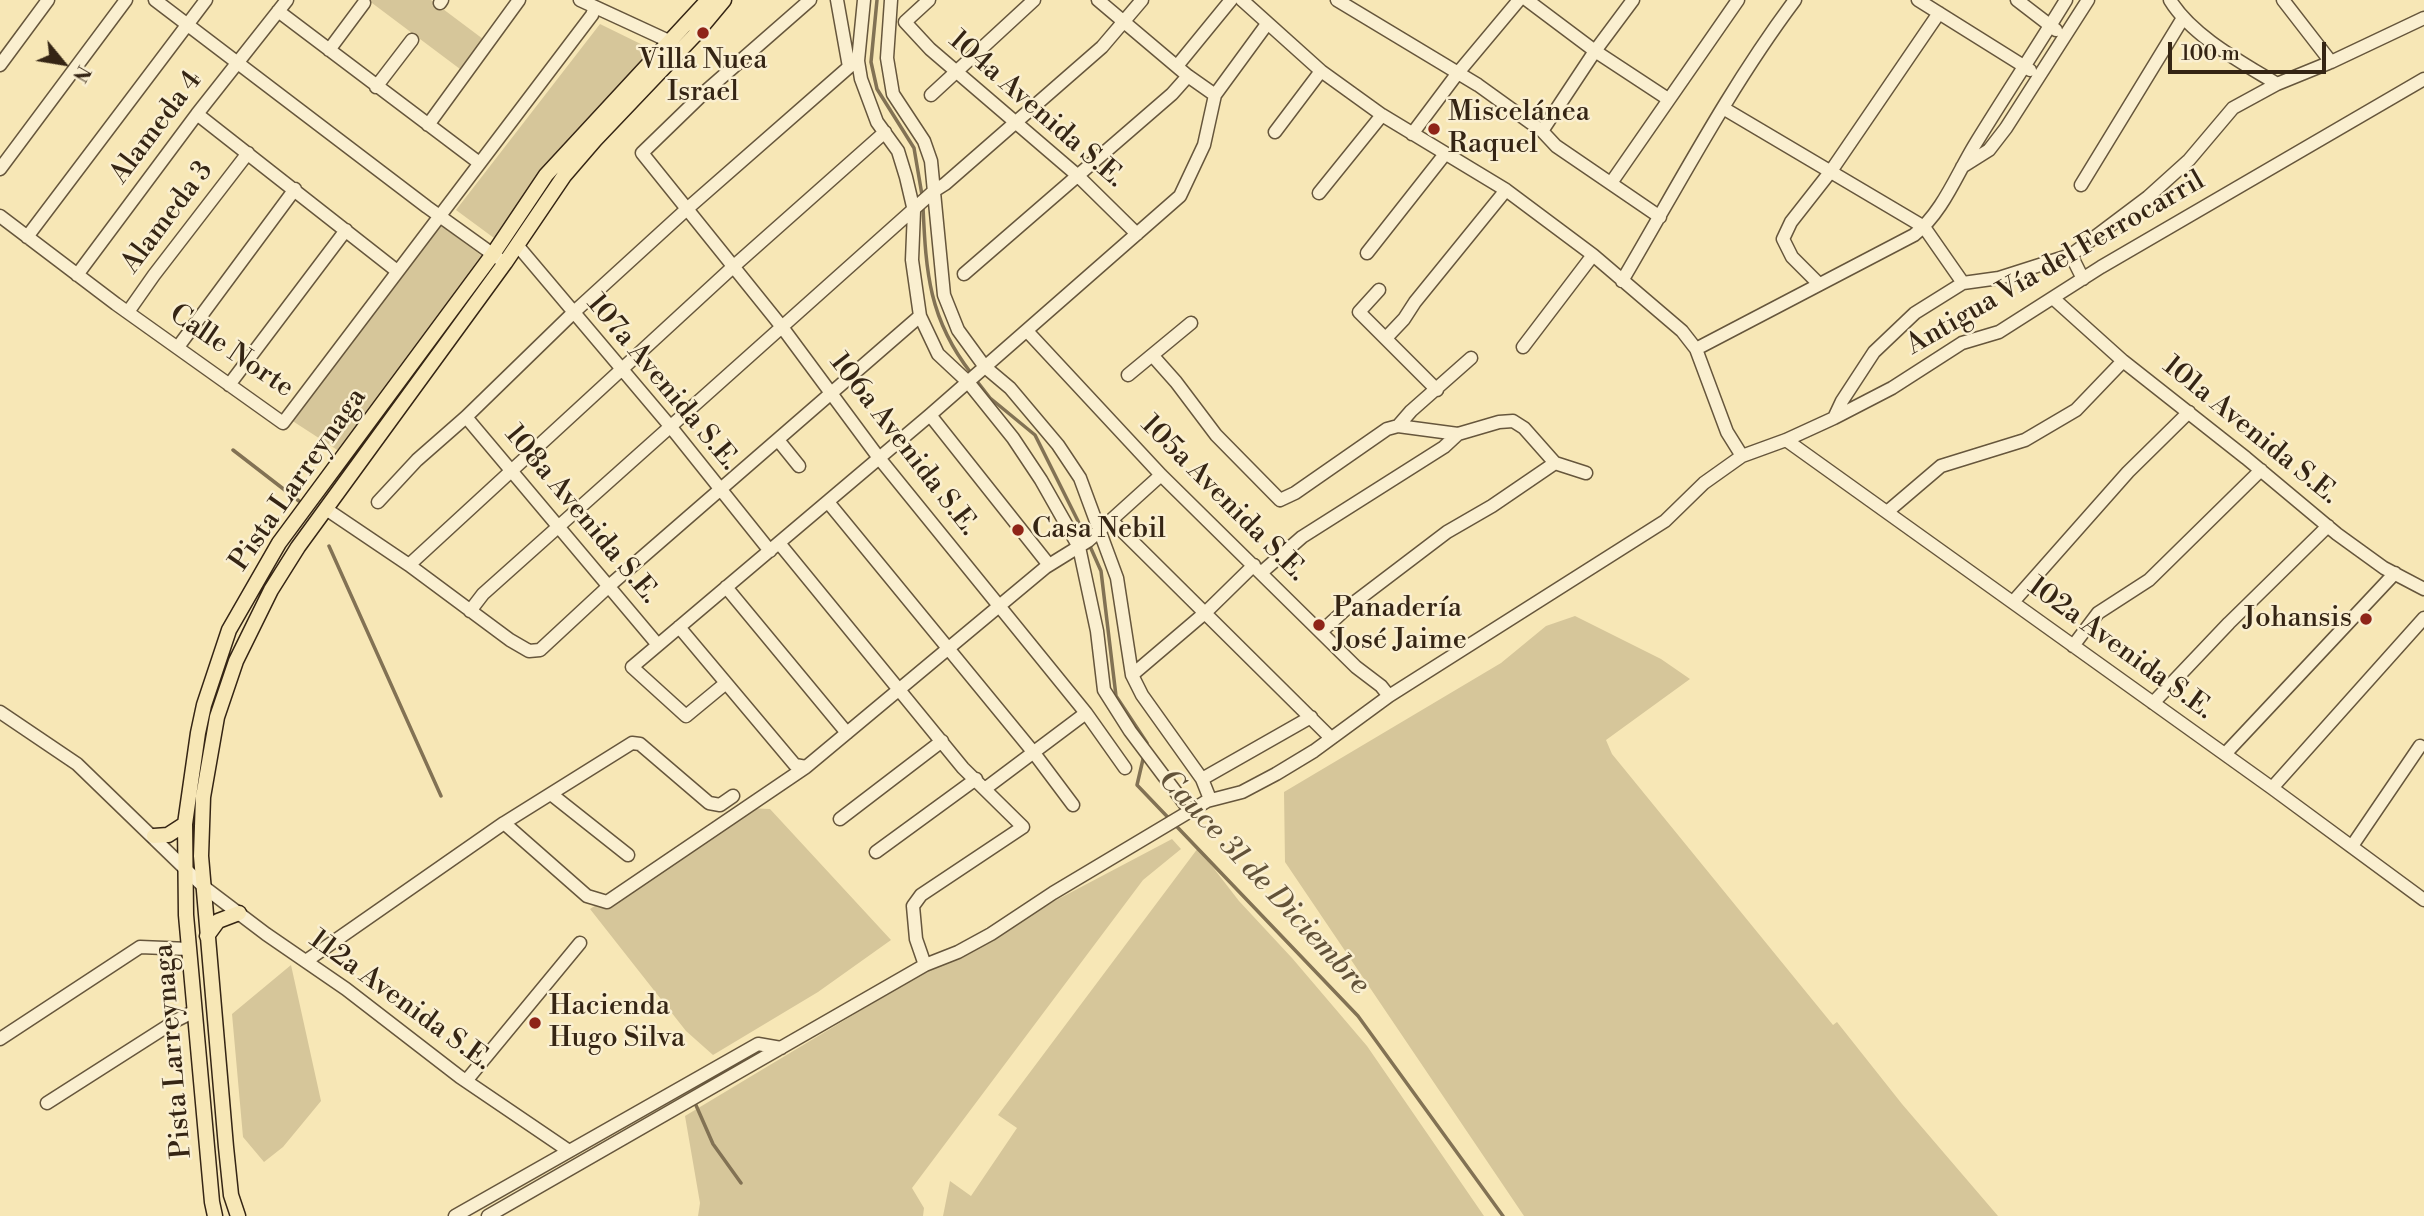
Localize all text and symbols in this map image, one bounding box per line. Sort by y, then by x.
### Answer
street label: 104a Avenida S.E. [941,24,1131,196]
marker: Villa Nuea Israel [695,25,711,41]
north arrow [28,28,98,98]
scale bar [2172,28,2330,72]
text: 100 m [2181,41,2240,67]
place label: Villa Nuea Israel [639,44,767,110]
text: N [67,61,95,86]
street label: Alameda 4 [104,65,210,191]
place label: Miscelánea Raquel [1448,96,1590,162]
marker: Miscelánea Raquel [1426,121,1442,137]
street label: Alameda 3 [115,155,221,281]
street label: Antigua Vía del Ferrocarril [1901,165,2211,363]
street label: 107a Avenida S.E. [579,288,745,478]
street label: Calle Norte [162,298,300,406]
street label: 106a Avenida S.E. [821,347,985,543]
street label: 101a Avenida S.E. [2155,350,2345,512]
street label: Pista Larreynaga [223,382,375,578]
street label: 105a Avenida S.E. [1133,409,1313,589]
street label: 108a Avenida S.E. [497,419,665,611]
place label: Casa Nebil [1032,513,1166,547]
marker: Casa Nebil [1010,522,1026,538]
street label: 102a Avenida S.E. [2021,570,2219,728]
place label: Panadería José Jaime [1333,592,1467,658]
place label: Johansis [2243,602,2352,636]
marker: Johansis [2358,611,2374,627]
marker: Panadería José Jaime [1311,617,1327,633]
water label: Cauce 31 de Diciembre [1150,763,1376,1003]
street label: 112a Avenida S.E. [302,923,498,1079]
street label: Pista Larreynaga [148,942,200,1160]
place label: Hacienda Hugo Silva [549,990,685,1056]
marker: Hacienda Hugo Silva [527,1015,543,1031]

